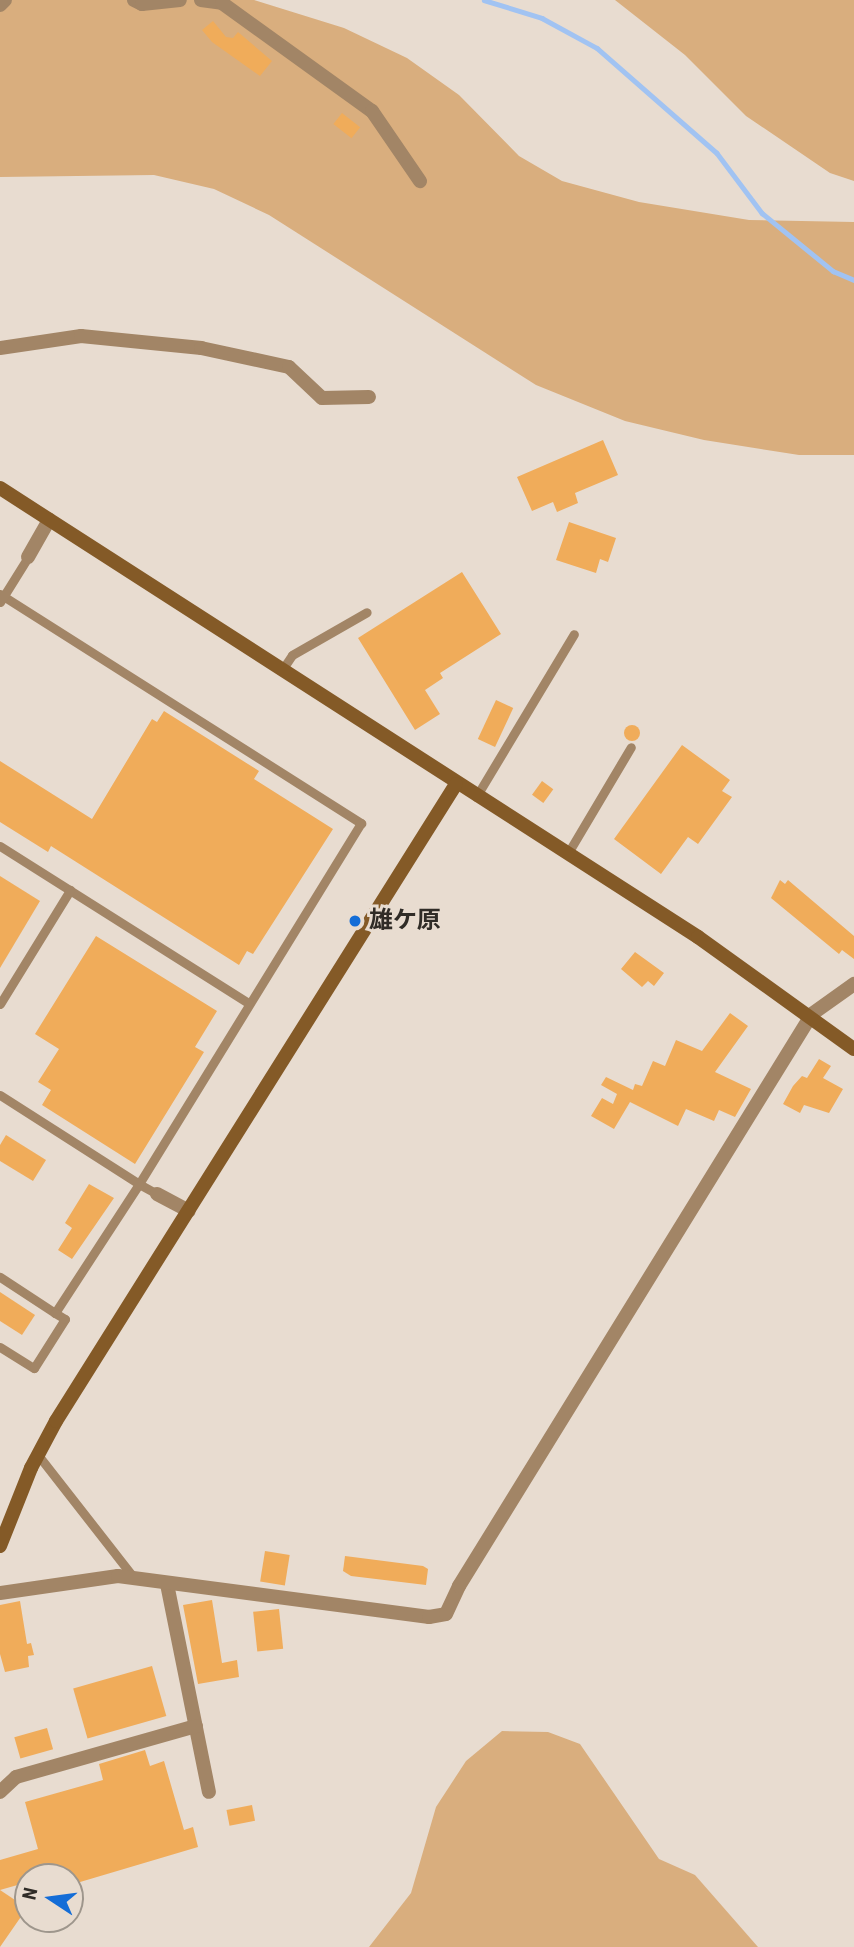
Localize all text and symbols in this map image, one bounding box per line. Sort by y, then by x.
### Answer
place label: 雄ケ原 [369,907,441,935]
marker: 雄ケ原 [347,913,363,929]
north arrow [14,1863,84,1933]
text: N [17,1885,43,1902]

